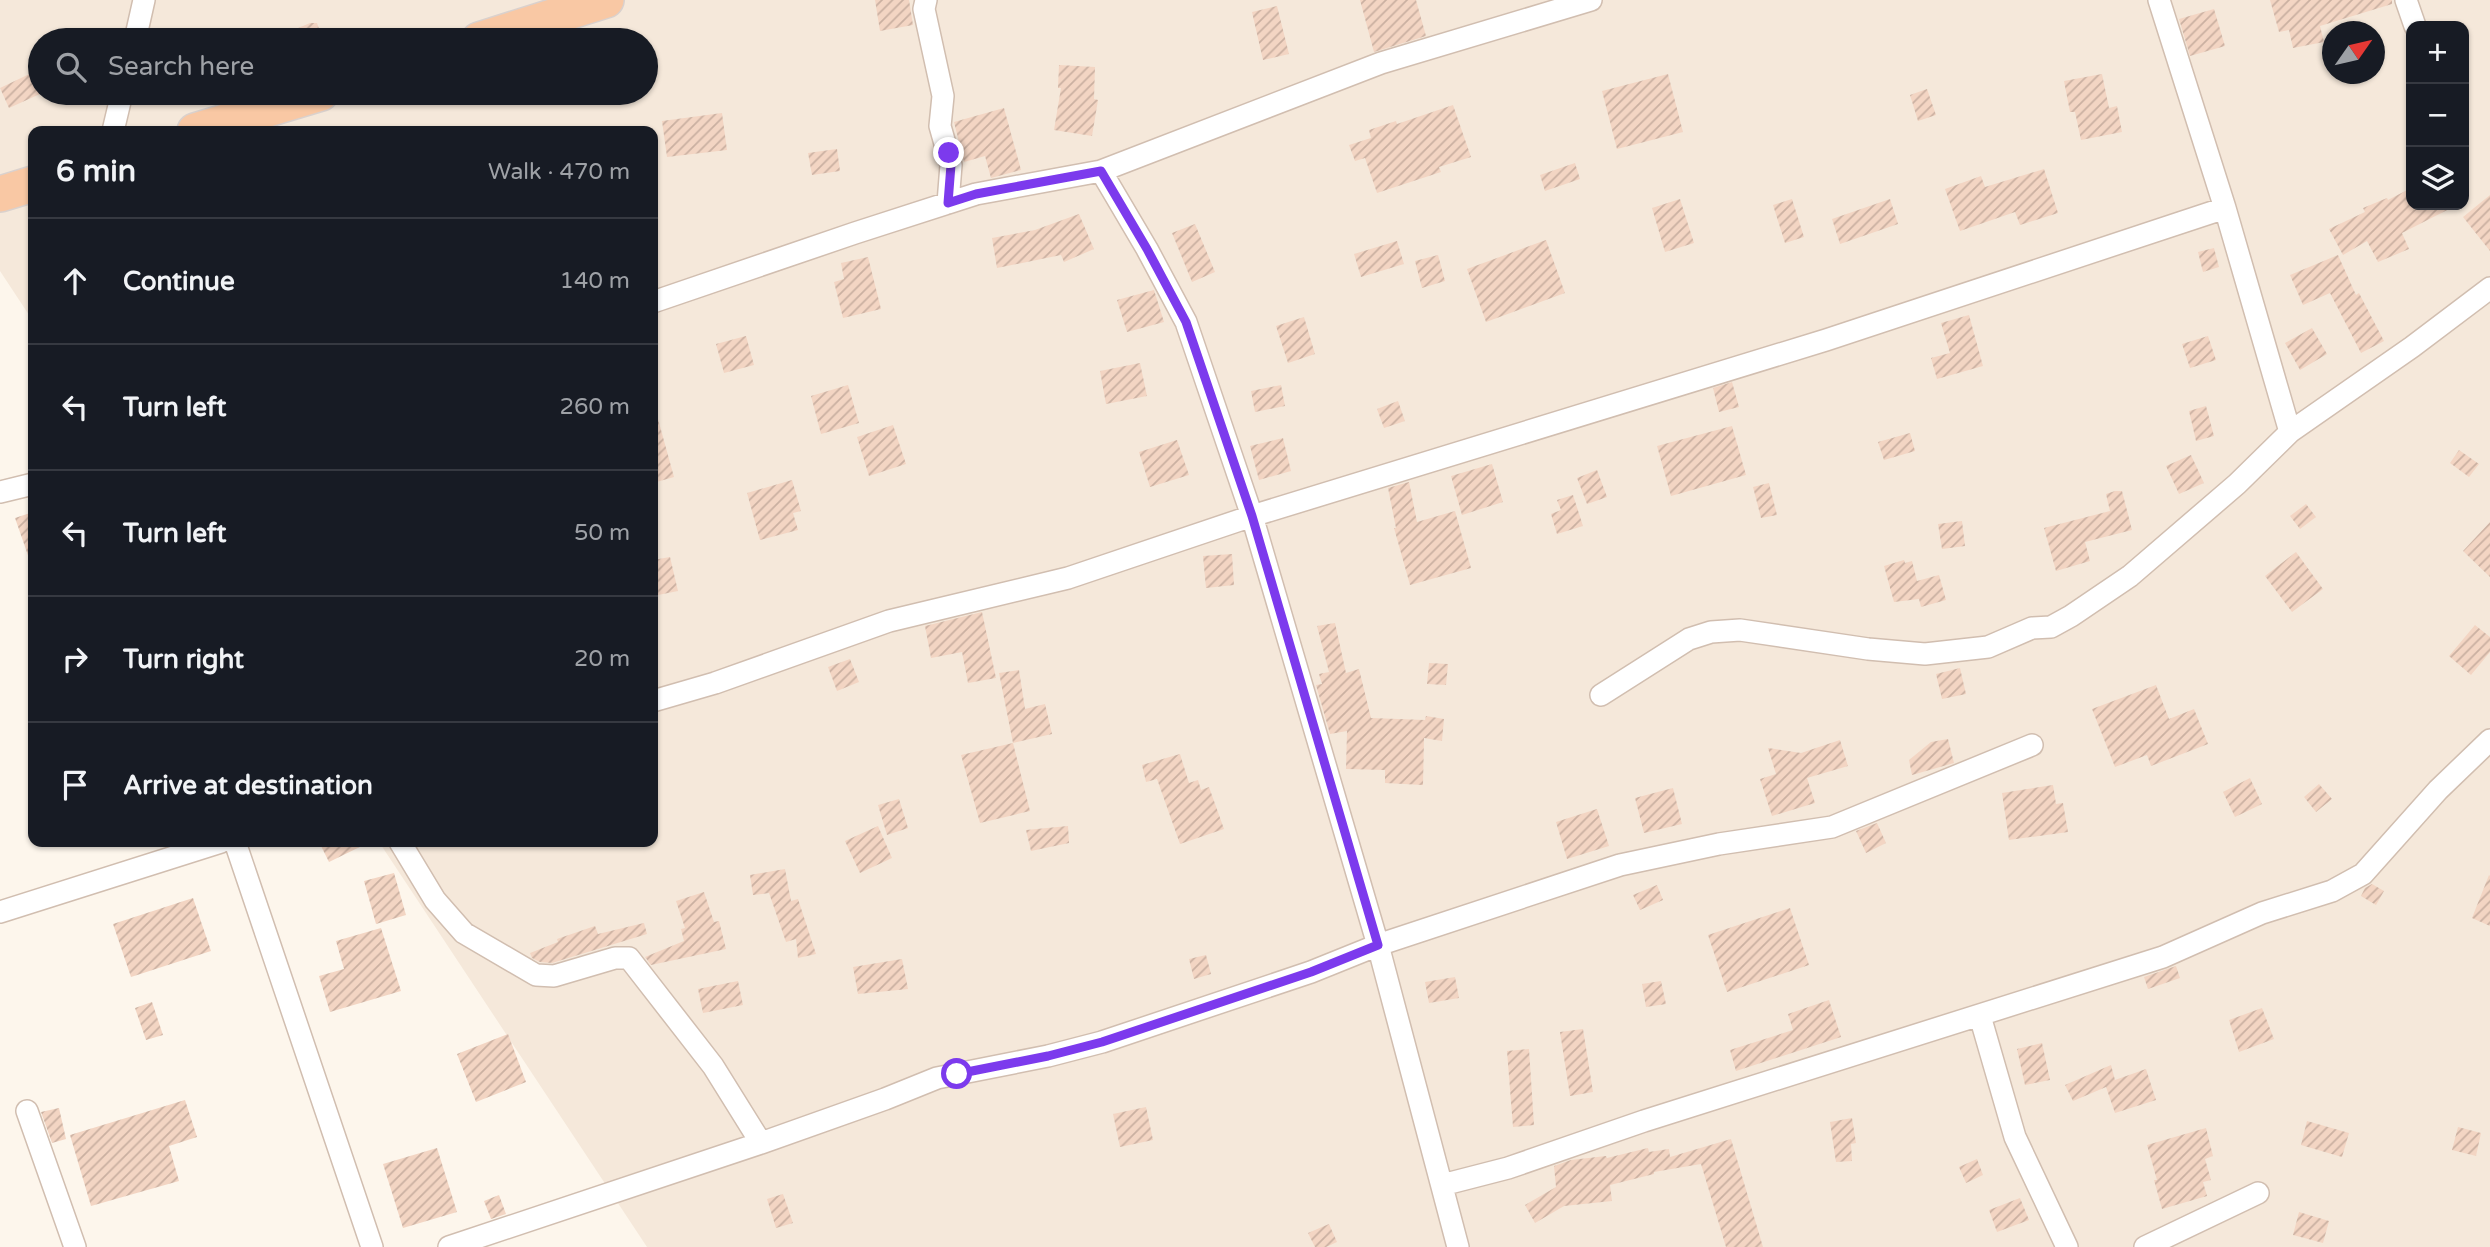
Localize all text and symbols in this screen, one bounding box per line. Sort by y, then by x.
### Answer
north arrow [2322,21,2385,84]
map controls [2406,21,2469,210]
button: + [2406,21,2469,84]
search box [28,28,658,105]
icon: search [52,48,90,86]
text: Search here [108,51,254,82]
button: − [2406,84,2469,147]
route end [933,137,964,168]
button: layers [2406,147,2469,210]
text: 6 min [56,153,136,190]
text: Walk · 470 m [488,158,630,186]
icon: ahead [56,262,94,300]
text: Continue [123,266,235,297]
text: 140 m [560,267,630,295]
icon: left [56,388,94,426]
text: Turn left [123,392,226,423]
text: 260 m [560,393,630,421]
icon: left [56,514,94,552]
text: Turn left [123,518,226,549]
text: 50 m [574,519,630,547]
icon: right [56,640,94,678]
text: Turn right [123,644,244,675]
text: 20 m [574,645,630,673]
icon: arrive [56,766,94,804]
text: Arrive at destination [123,770,373,801]
route start [941,1058,972,1089]

